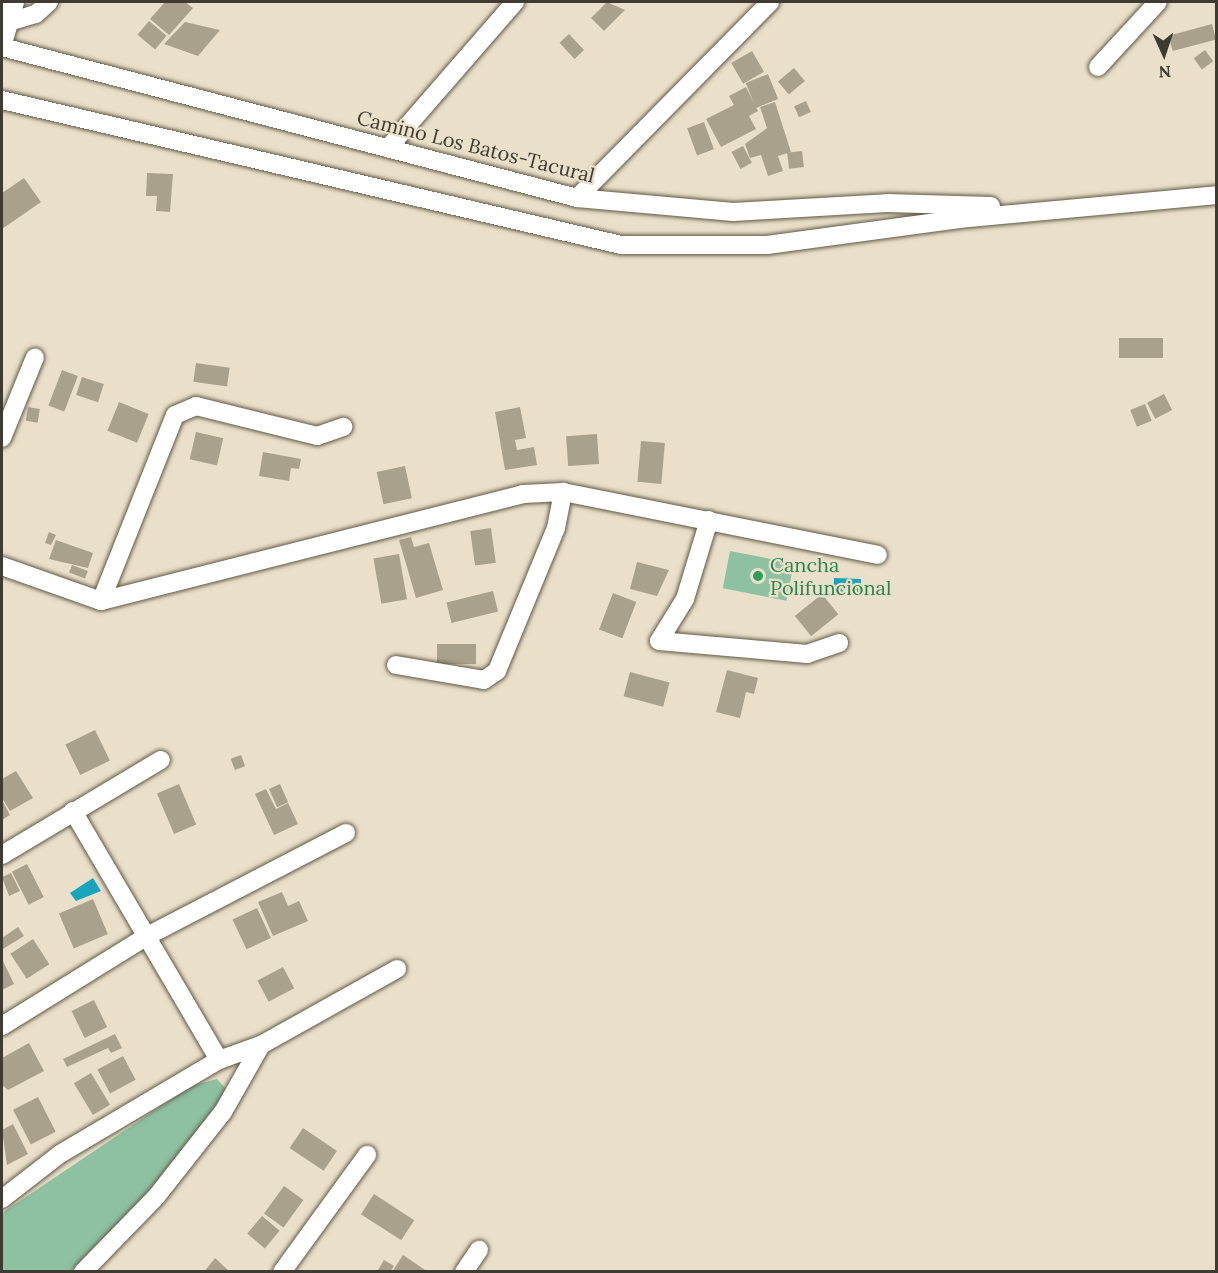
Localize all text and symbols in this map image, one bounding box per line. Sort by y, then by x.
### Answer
north arrow [1134,24,1194,84]
text: N [1158,62,1172,82]
street label: Camino Los Batos-Tacural [355,105,597,187]
place label: Cancha Polifuncional [770,552,891,599]
marker: Cancha Polifuncional [751,569,765,583]

